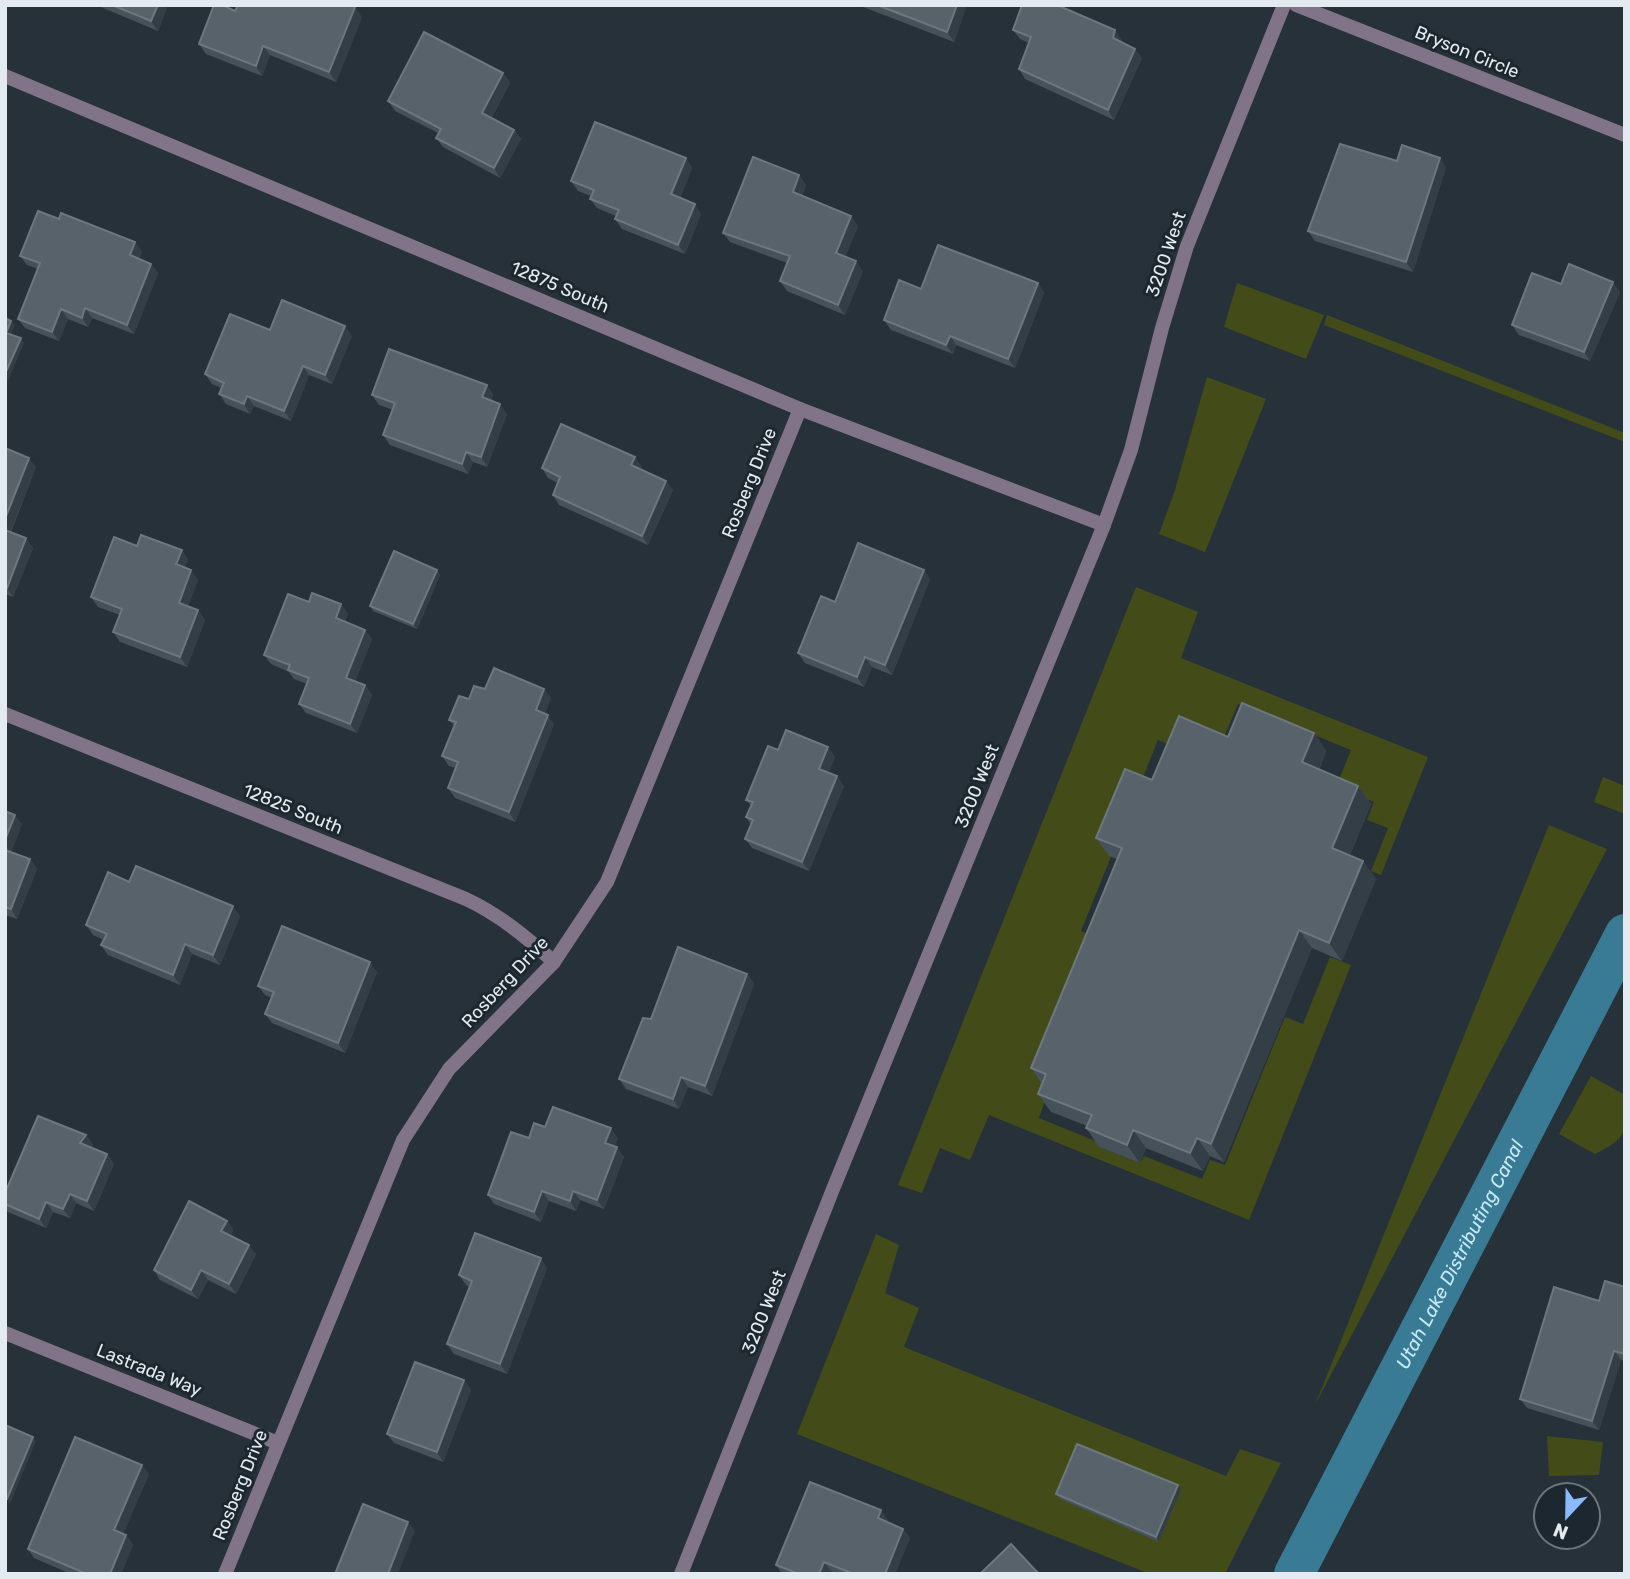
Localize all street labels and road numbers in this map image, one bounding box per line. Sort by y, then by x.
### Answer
street label: Bryson Circle [1412,21,1522,83]
street label: 3200 West [1141,208,1191,300]
street label: 12875 South [508,256,612,318]
street label: Rosberg Drive [717,425,781,541]
street label: 3200 West [950,741,1004,831]
street label: 12825 South [240,779,346,839]
street label: Rosberg Drive [457,932,553,1032]
street label: 3200 West [737,1267,791,1357]
street label: Lastrada Way [93,1339,205,1401]
street label: Rosberg Drive [208,1427,272,1543]

